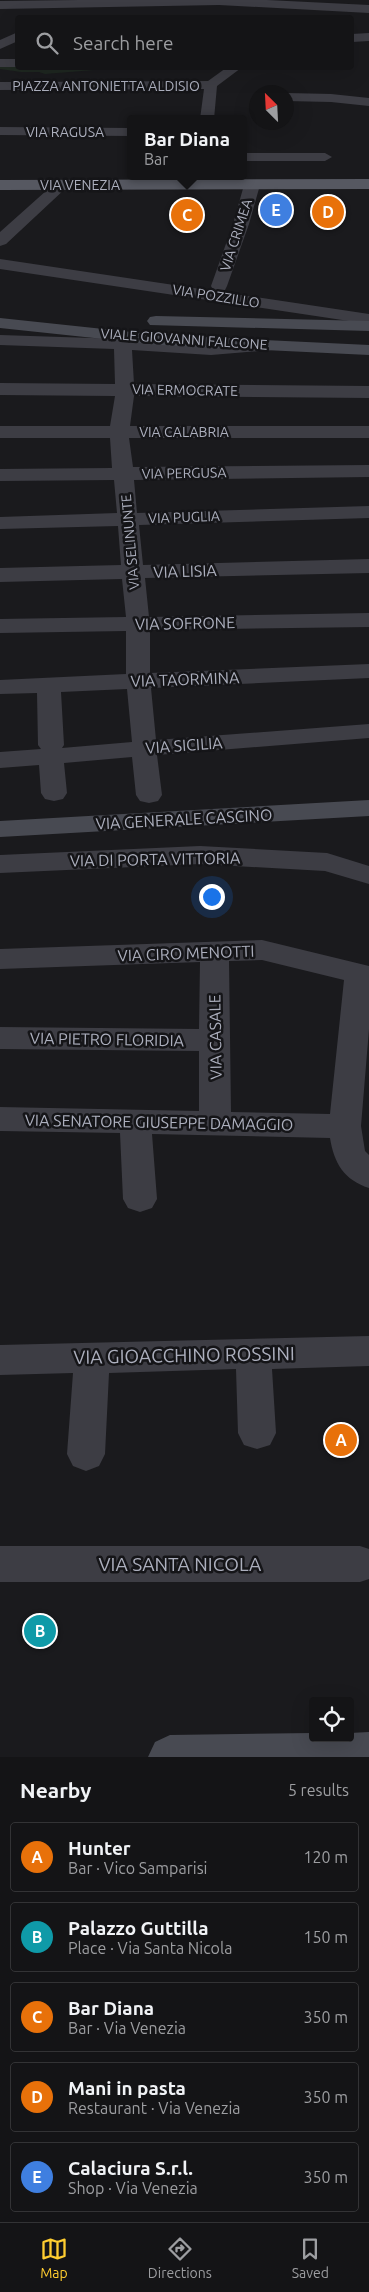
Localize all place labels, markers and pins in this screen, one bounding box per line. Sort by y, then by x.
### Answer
pin: E [260,191,292,229]
pin: D [312,193,344,231]
pin: C [171,196,203,234]
pin: A [325,1421,357,1459]
pin: B [24,1612,56,1650]

